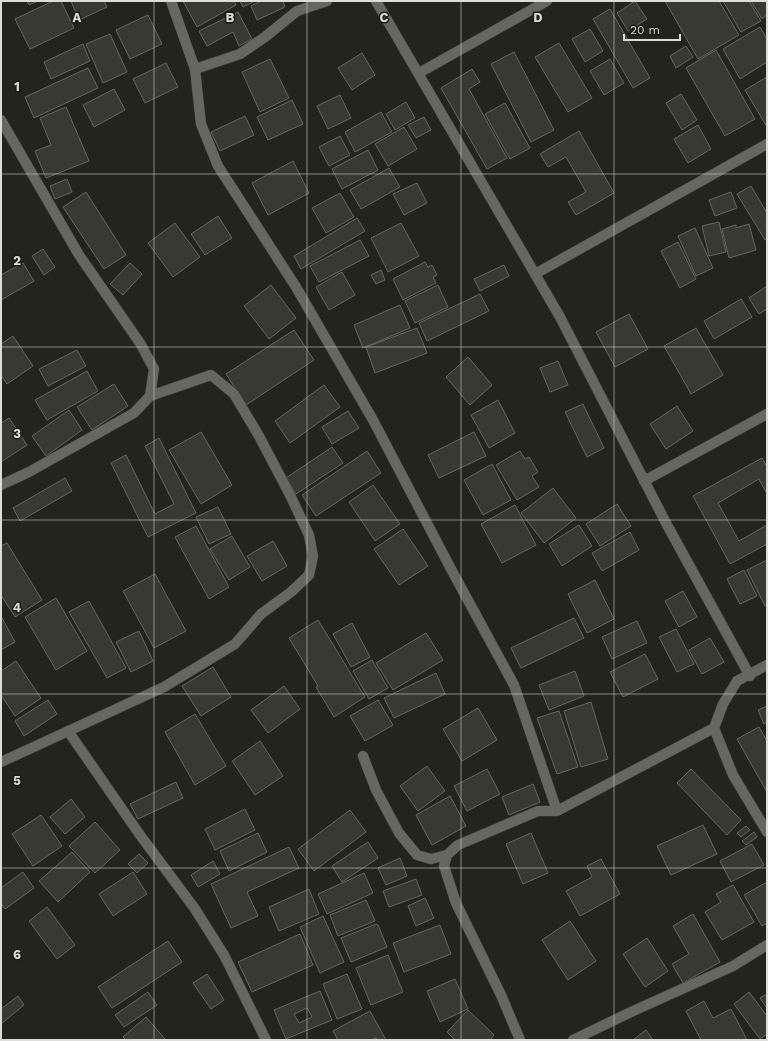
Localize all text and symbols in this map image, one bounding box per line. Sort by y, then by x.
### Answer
text: A [73,10,82,25]
text: B [226,10,235,25]
text: C [380,10,389,25]
text: D [533,10,543,25]
scale bar [624,16,680,42]
text: 20 m [630,23,660,37]
text: 1 [14,79,20,94]
text: 2 [13,253,21,268]
text: 3 [13,426,21,441]
text: 4 [13,600,22,615]
text: 5 [13,773,21,788]
text: 6 [13,947,21,962]

